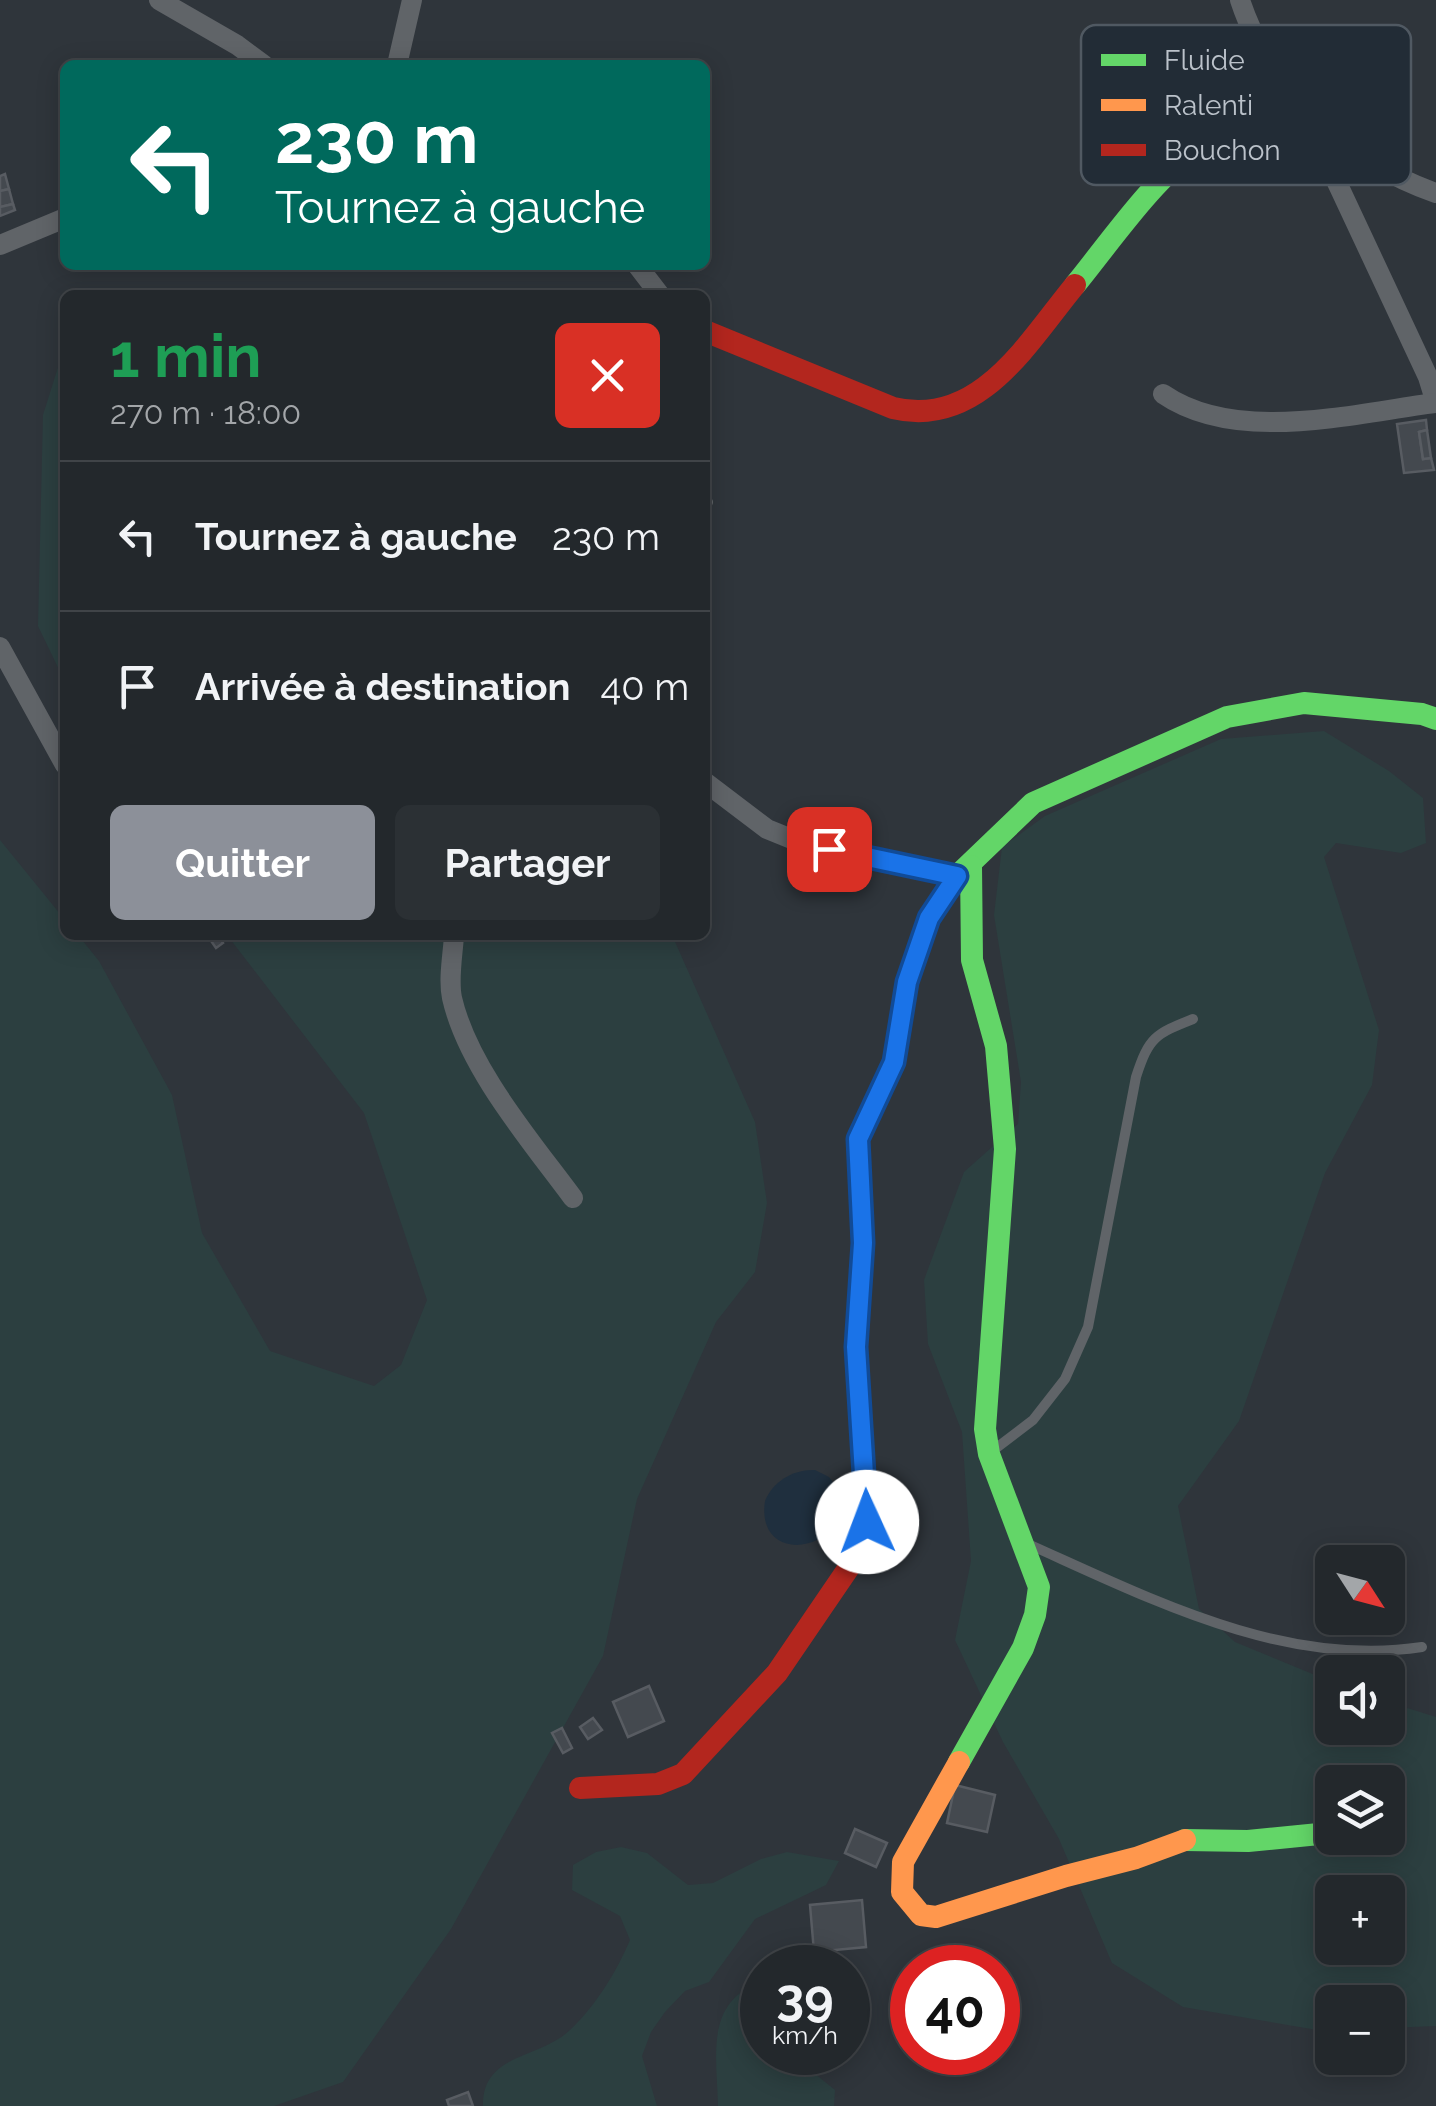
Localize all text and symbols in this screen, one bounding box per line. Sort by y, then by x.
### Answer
legend [1081,25,1411,185]
text: Fluide [1164,44,1245,77]
text: Ralenti [1164,89,1253,122]
text: 230 m [275,97,479,179]
icon: left [110,100,240,230]
text: Bouchon [1164,134,1281,167]
text: Tournez à gauche [275,181,645,234]
text: 1 min [110,321,261,391]
button: close [555,323,660,428]
text: 270 m · 18:00 [110,394,301,431]
icon: left [110,509,165,564]
text: Tournez à gauche [195,514,517,559]
text: 230 m [552,514,660,559]
icon: arrive [110,659,165,714]
text: Arrivée à destination [195,664,571,709]
text: 40 m [601,664,689,709]
button: Quitter [110,805,375,920]
button: Partager [395,805,660,920]
pin [787,807,872,892]
icon: arrive [802,822,857,877]
position arrow [815,1470,919,1574]
north arrow [1315,1545,1405,1635]
map controls [1315,1545,1405,2075]
button: sound [1315,1655,1405,1745]
button: layers [1315,1765,1405,1855]
button: + [1315,1875,1405,1965]
speed limit sign: 40 [890,1945,1020,2075]
text: 39 [776,1968,834,2027]
button: − [1315,1985,1405,2075]
text: km/h [772,2020,838,2050]

